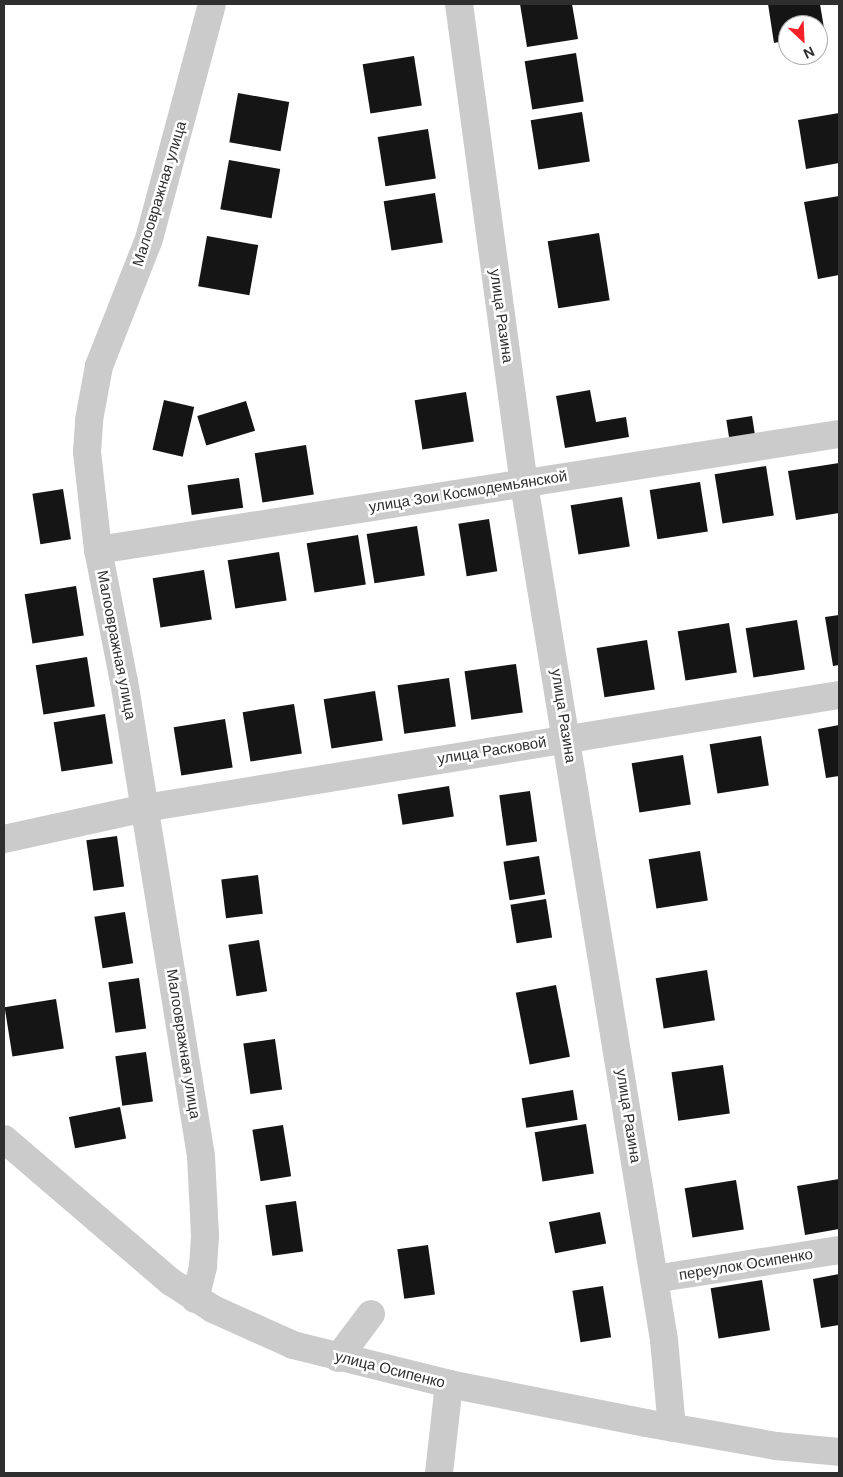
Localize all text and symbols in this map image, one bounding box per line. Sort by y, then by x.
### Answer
north arrow [778,15,828,65]
text: N [800,42,817,63]
street label: Малоовражная улица [129,119,191,269]
street label: улица Разина [485,268,517,364]
street label: улица Зои Космодемьянской [368,467,568,517]
street label: Малоовражная улица [93,569,139,721]
street label: улица Разина [547,668,579,764]
street label: улица Расковой [436,733,548,769]
street label: Малоовражная улица [162,968,204,1120]
street label: улица Разина [612,1068,644,1164]
street label: переулок Осипенко [678,1246,814,1284]
street label: улица Осипенко [333,1348,447,1392]

